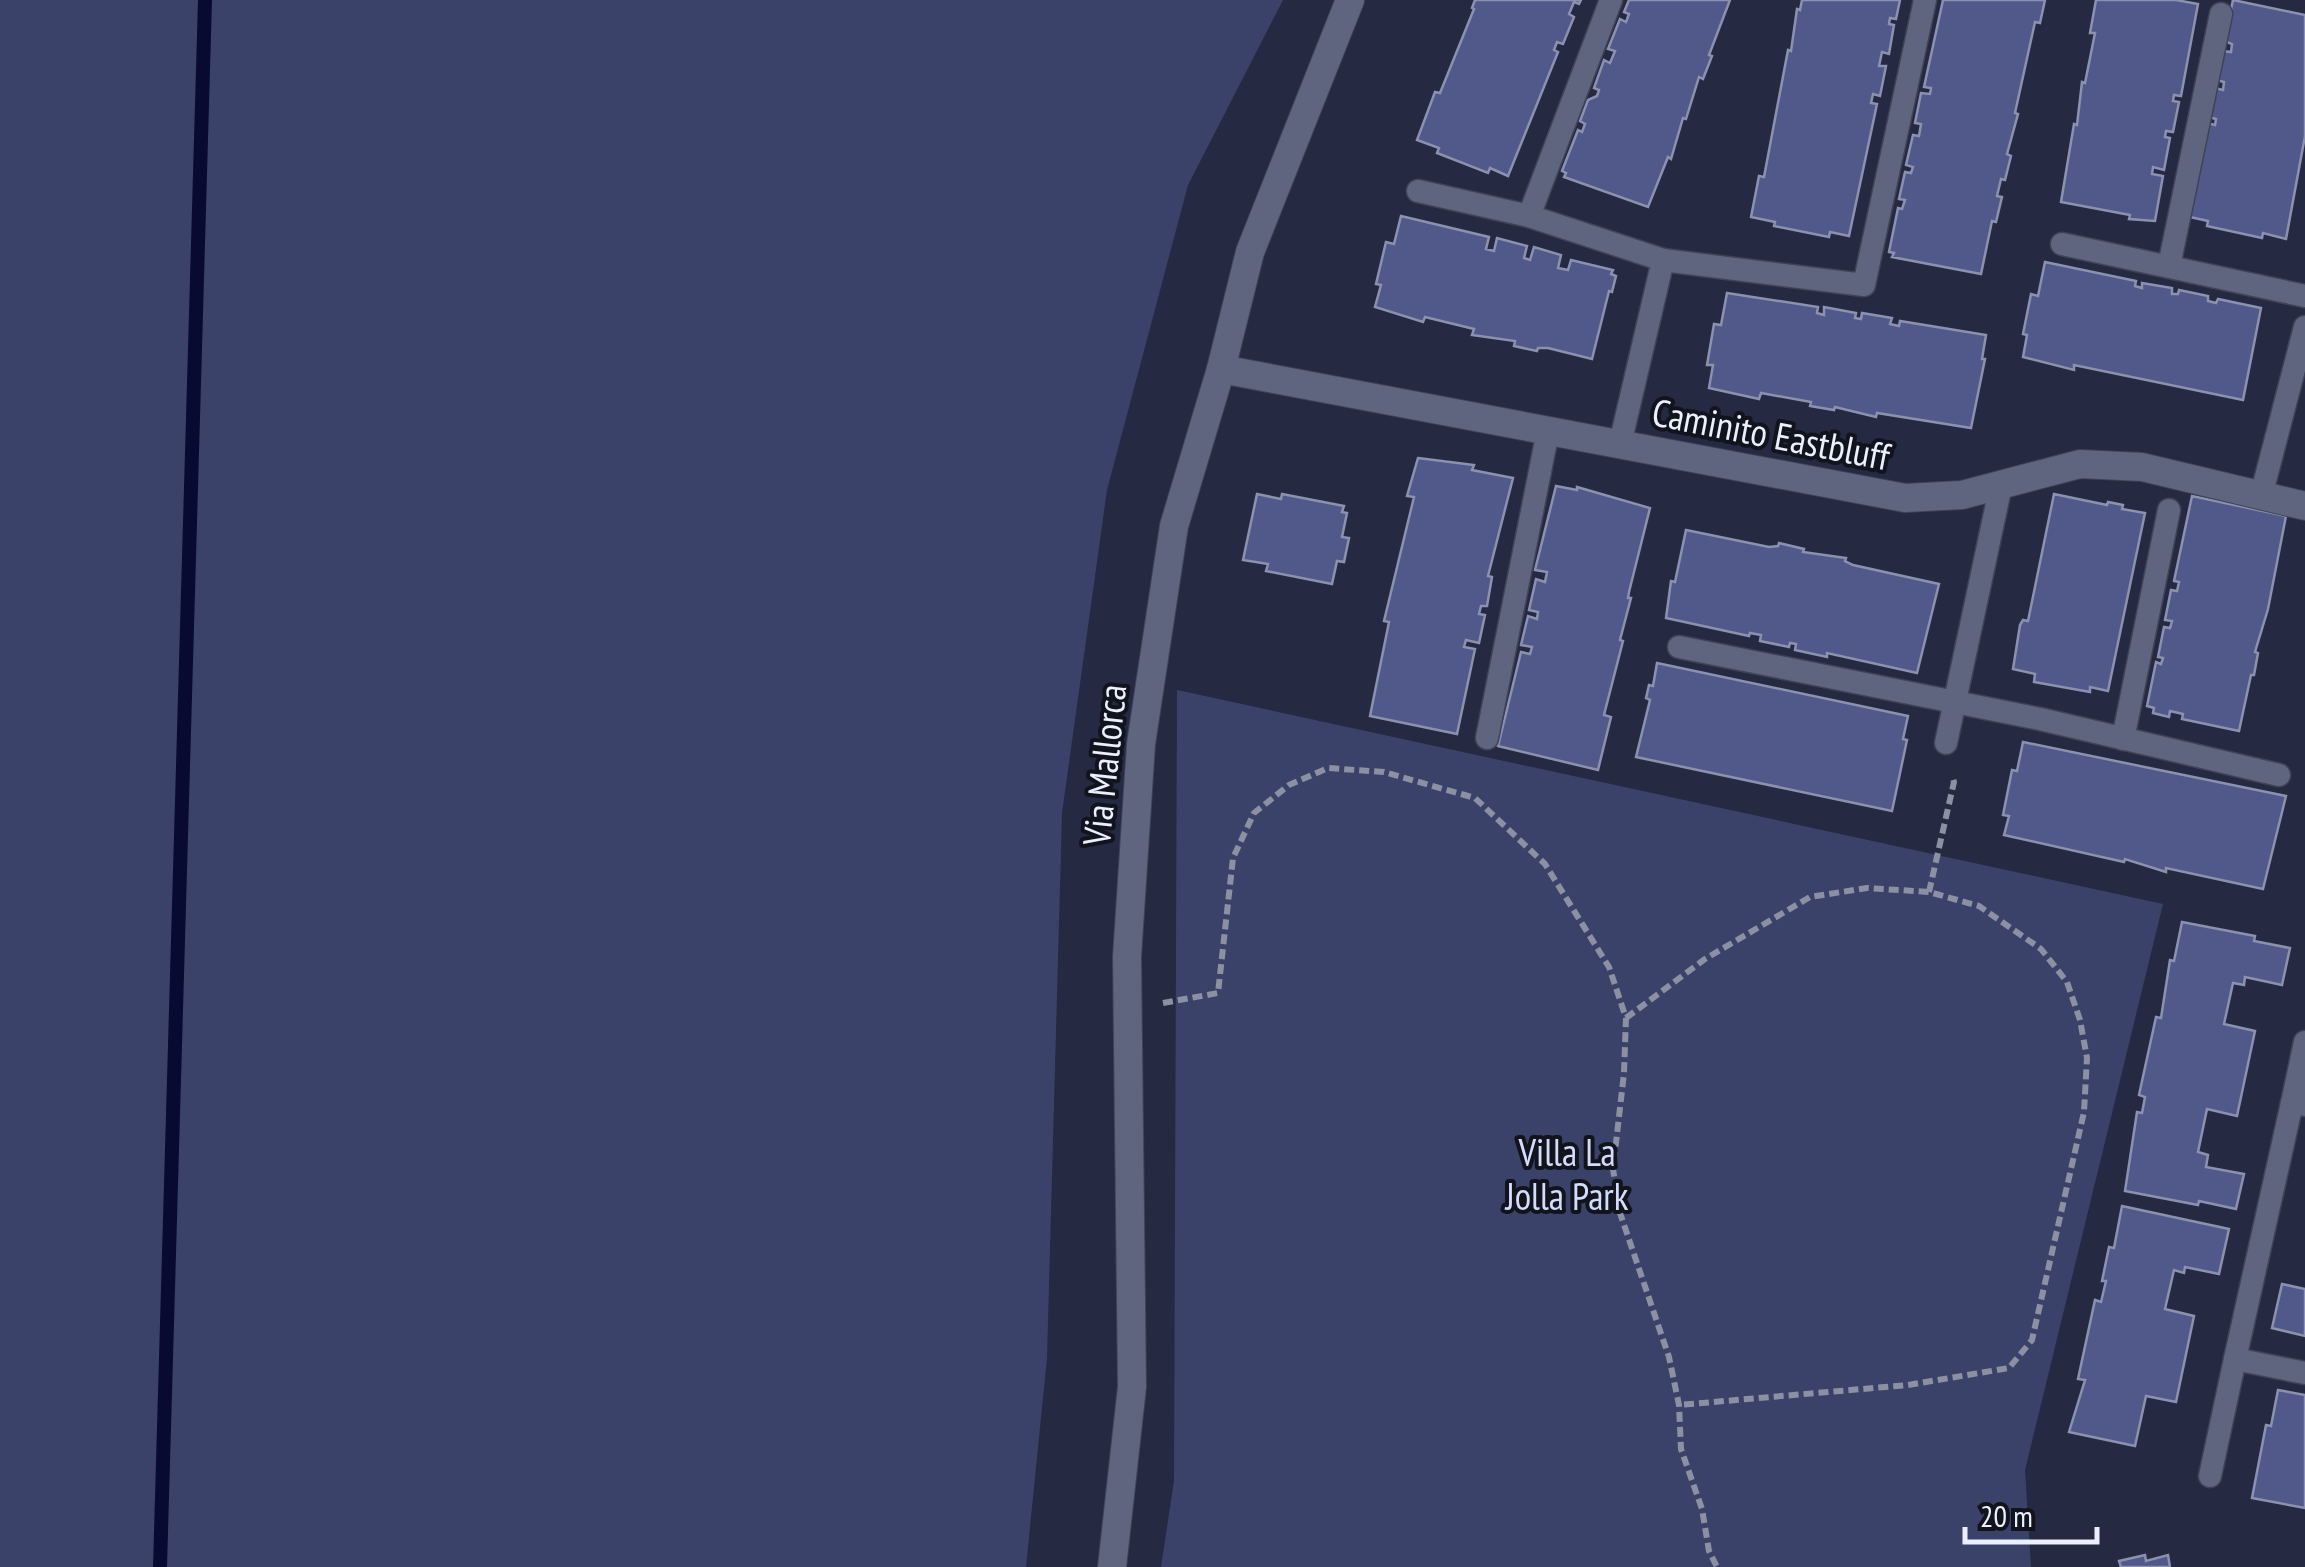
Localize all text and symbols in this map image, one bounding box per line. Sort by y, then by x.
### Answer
street label: Caminito Eastbluff [1648,387,1895,481]
street label: Via Mallorca [1071,682,1136,849]
park label: Villa La Jolla Park [1504,1127,1629,1220]
scale bar [1965,1482,2098,1544]
text: 20 m [1980,1496,2033,1535]

